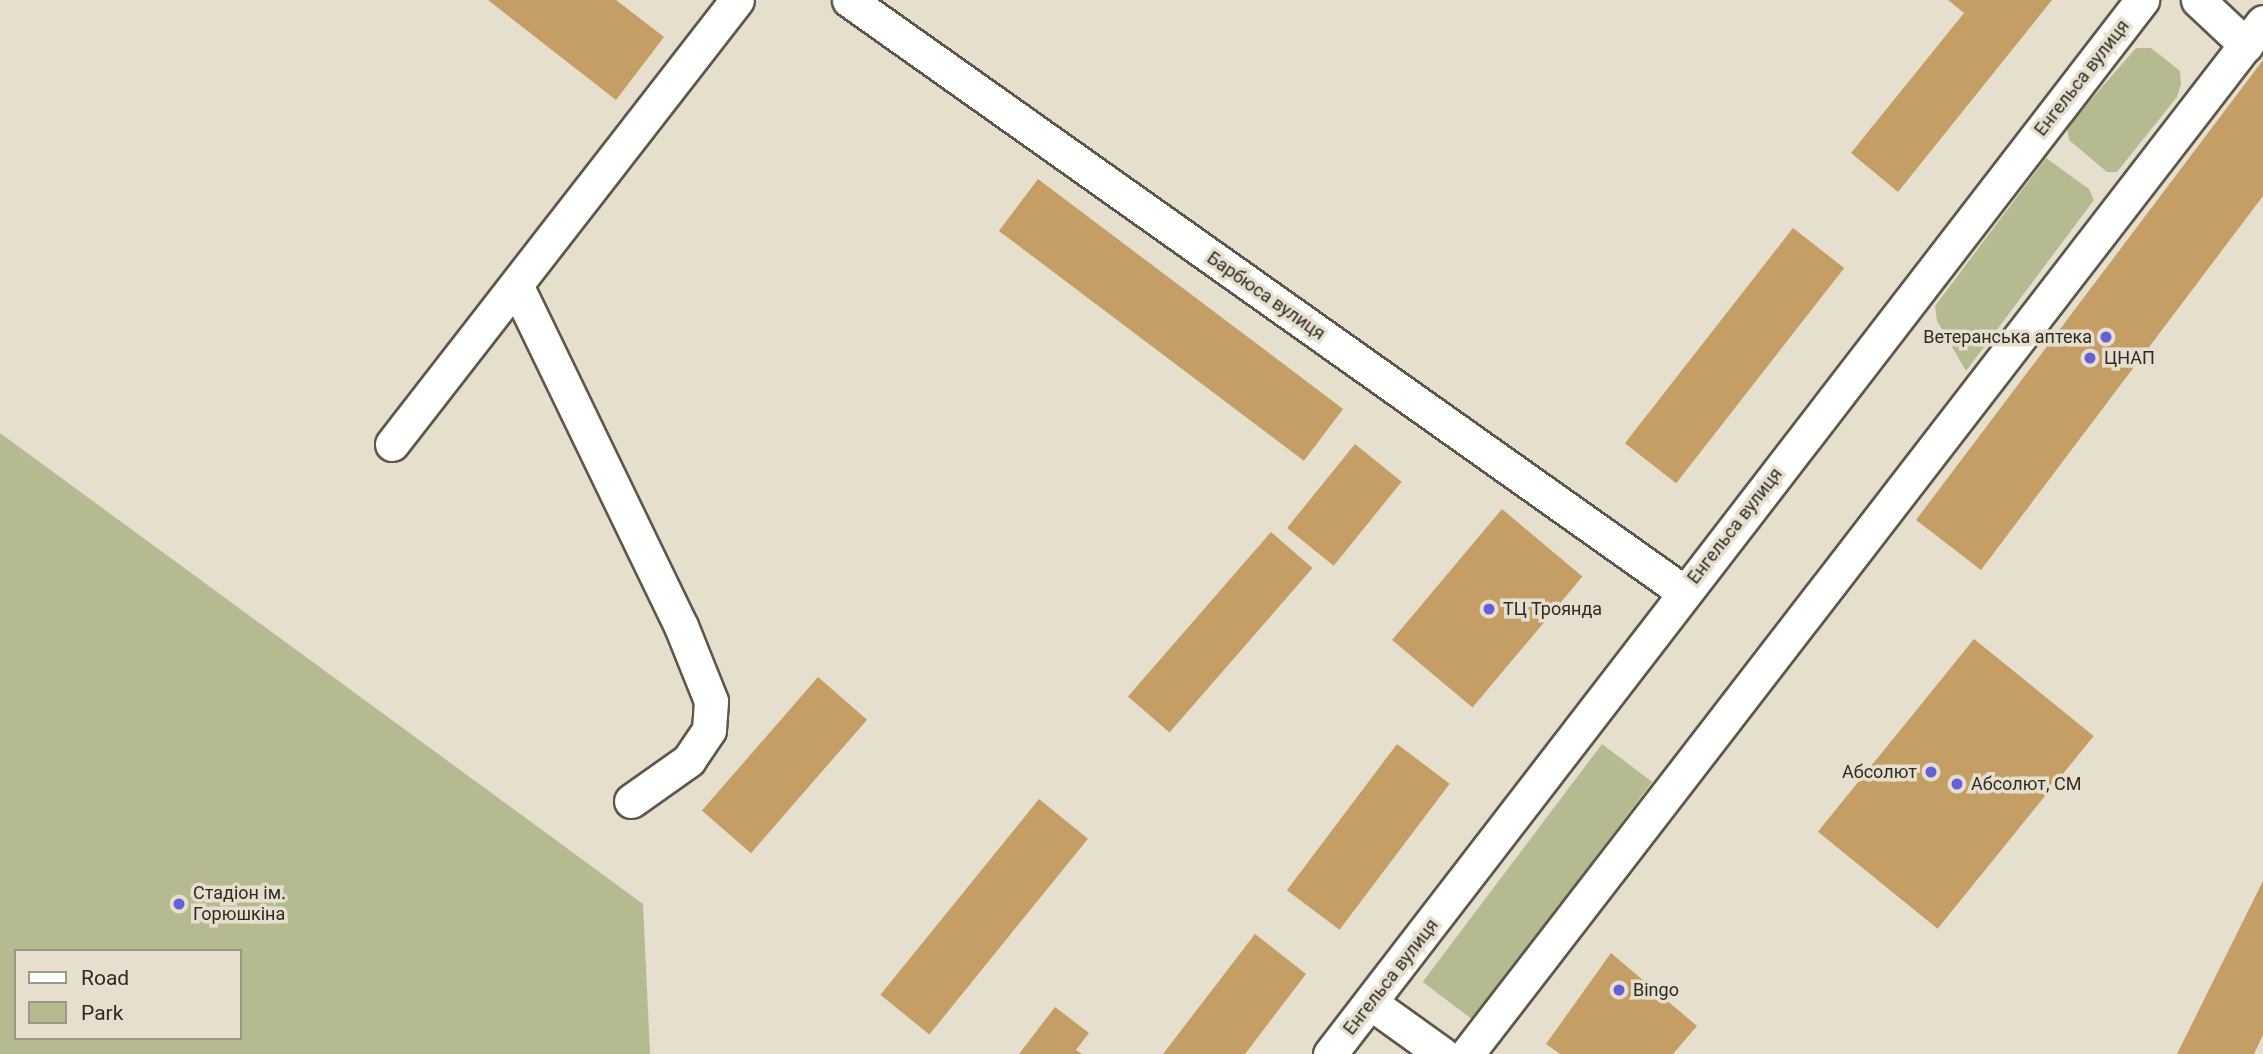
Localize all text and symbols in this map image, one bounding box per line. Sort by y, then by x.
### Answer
street label: Енгельса вулиця [2030,16,2134,140]
street label: Барбюса вулиця [1203,247,1329,345]
place label: Ветеранська аптека [1923,326,2092,348]
marker: Ветеранська аптека [2098,329,2114,345]
place label: ЦНАП [2104,347,2155,369]
marker: ЦНАП [2082,350,2098,366]
street label: Енгельса вулиця [1683,464,1787,588]
place label: ТЦ Троянда [1503,598,1602,620]
marker: ТЦ Троянда [1481,601,1497,617]
place label: Абсолют [1842,761,1917,783]
marker: Абсолют [1923,764,1939,780]
place label: Абсолют, СМ [1971,773,2081,795]
marker: Абсолют, СМ [1949,776,1965,792]
place label: Стадіон ім. Горюшкіна [193,883,286,926]
marker: Стадіон ім. Горюшкіна [171,896,187,912]
street label: Енгельса вулиця [1339,915,1443,1039]
legend [14,949,242,1040]
text: Road [81,966,129,990]
place label: Bingo [1633,979,1679,1001]
marker: Bingo [1611,982,1627,998]
text: Park [81,1001,123,1025]

